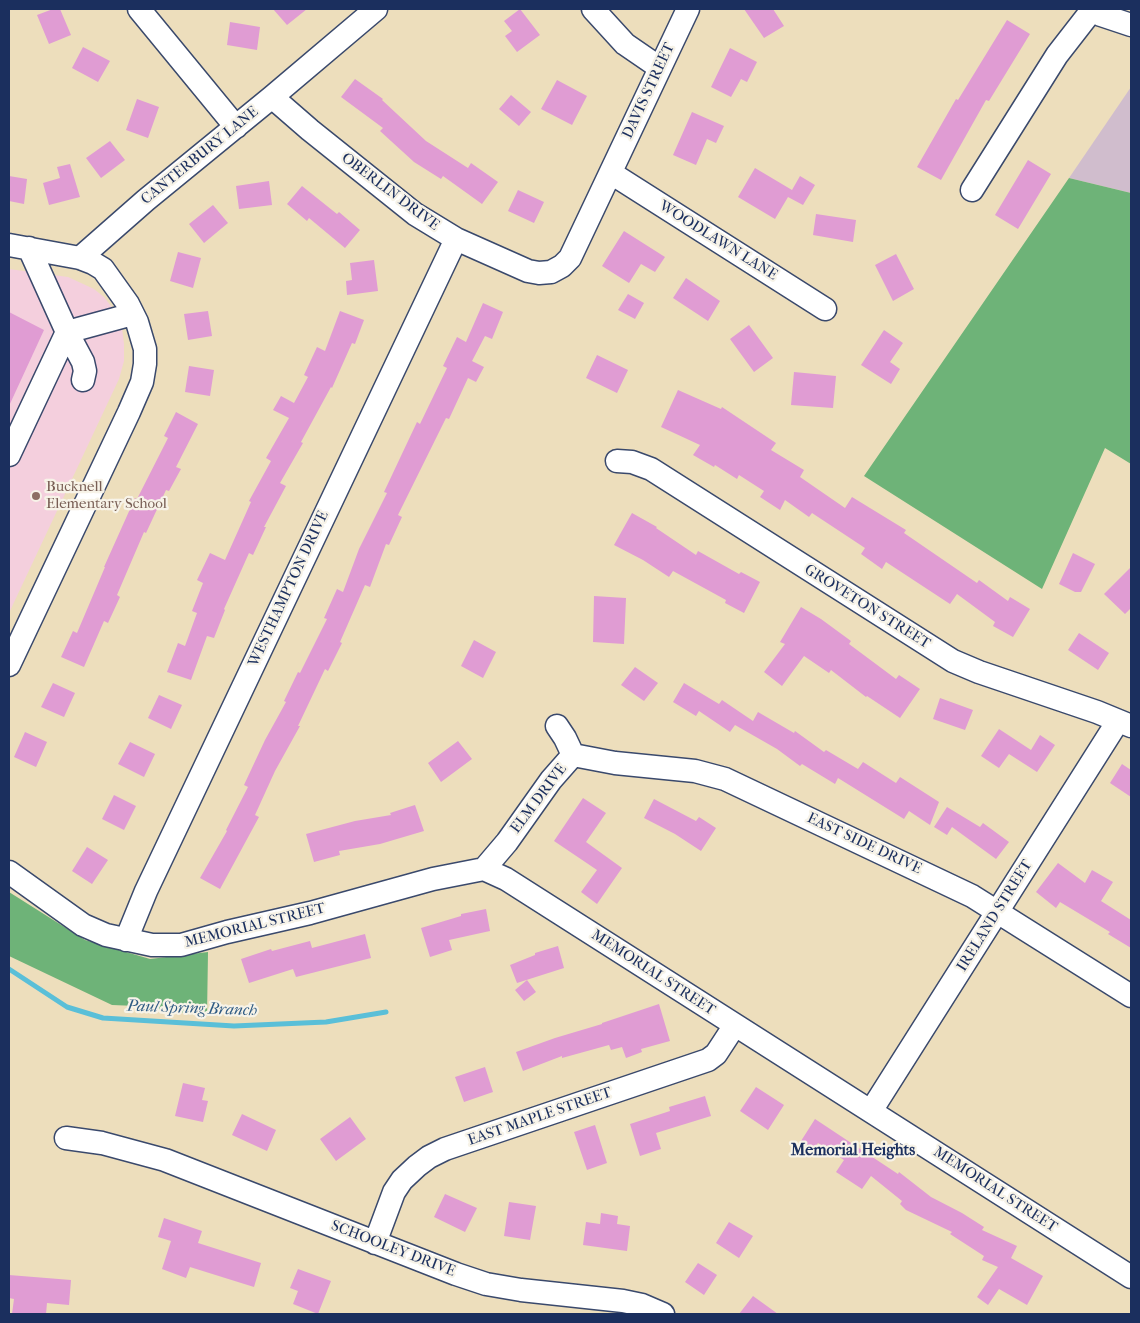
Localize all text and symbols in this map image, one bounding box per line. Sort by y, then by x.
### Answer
street label: DAVIS STREET [619,40,679,142]
street label: CANTERBURY LANE [138,103,262,209]
street label: OBERLIN DRIVE [338,149,442,235]
street label: WOODLAWN LANE [656,197,780,285]
place label: Bucknell Elementary School [46,478,167,513]
marker: Bucknell Elementary School [30,490,42,502]
street label: WESTHAMPTON DRIVE [245,508,333,670]
street label: GROVETON STREET [801,561,933,653]
street label: ELM DRIVE [507,761,571,837]
street label: EAST SIDE DRIVE [804,810,924,878]
street label: IRELAND STREET [953,857,1037,975]
street label: MEMORIAL STREET [183,900,327,952]
street label: MEMORIAL STREET [588,926,718,1020]
water label: Paul Spring Branch [126,997,258,1021]
street label: EAST MAPLE STREET [466,1084,614,1150]
district label: Memorial Heights [791,1141,915,1161]
street label: MEMORIAL STREET [930,1143,1060,1237]
street label: SCHOOLEY DRIVE [328,1217,458,1281]

